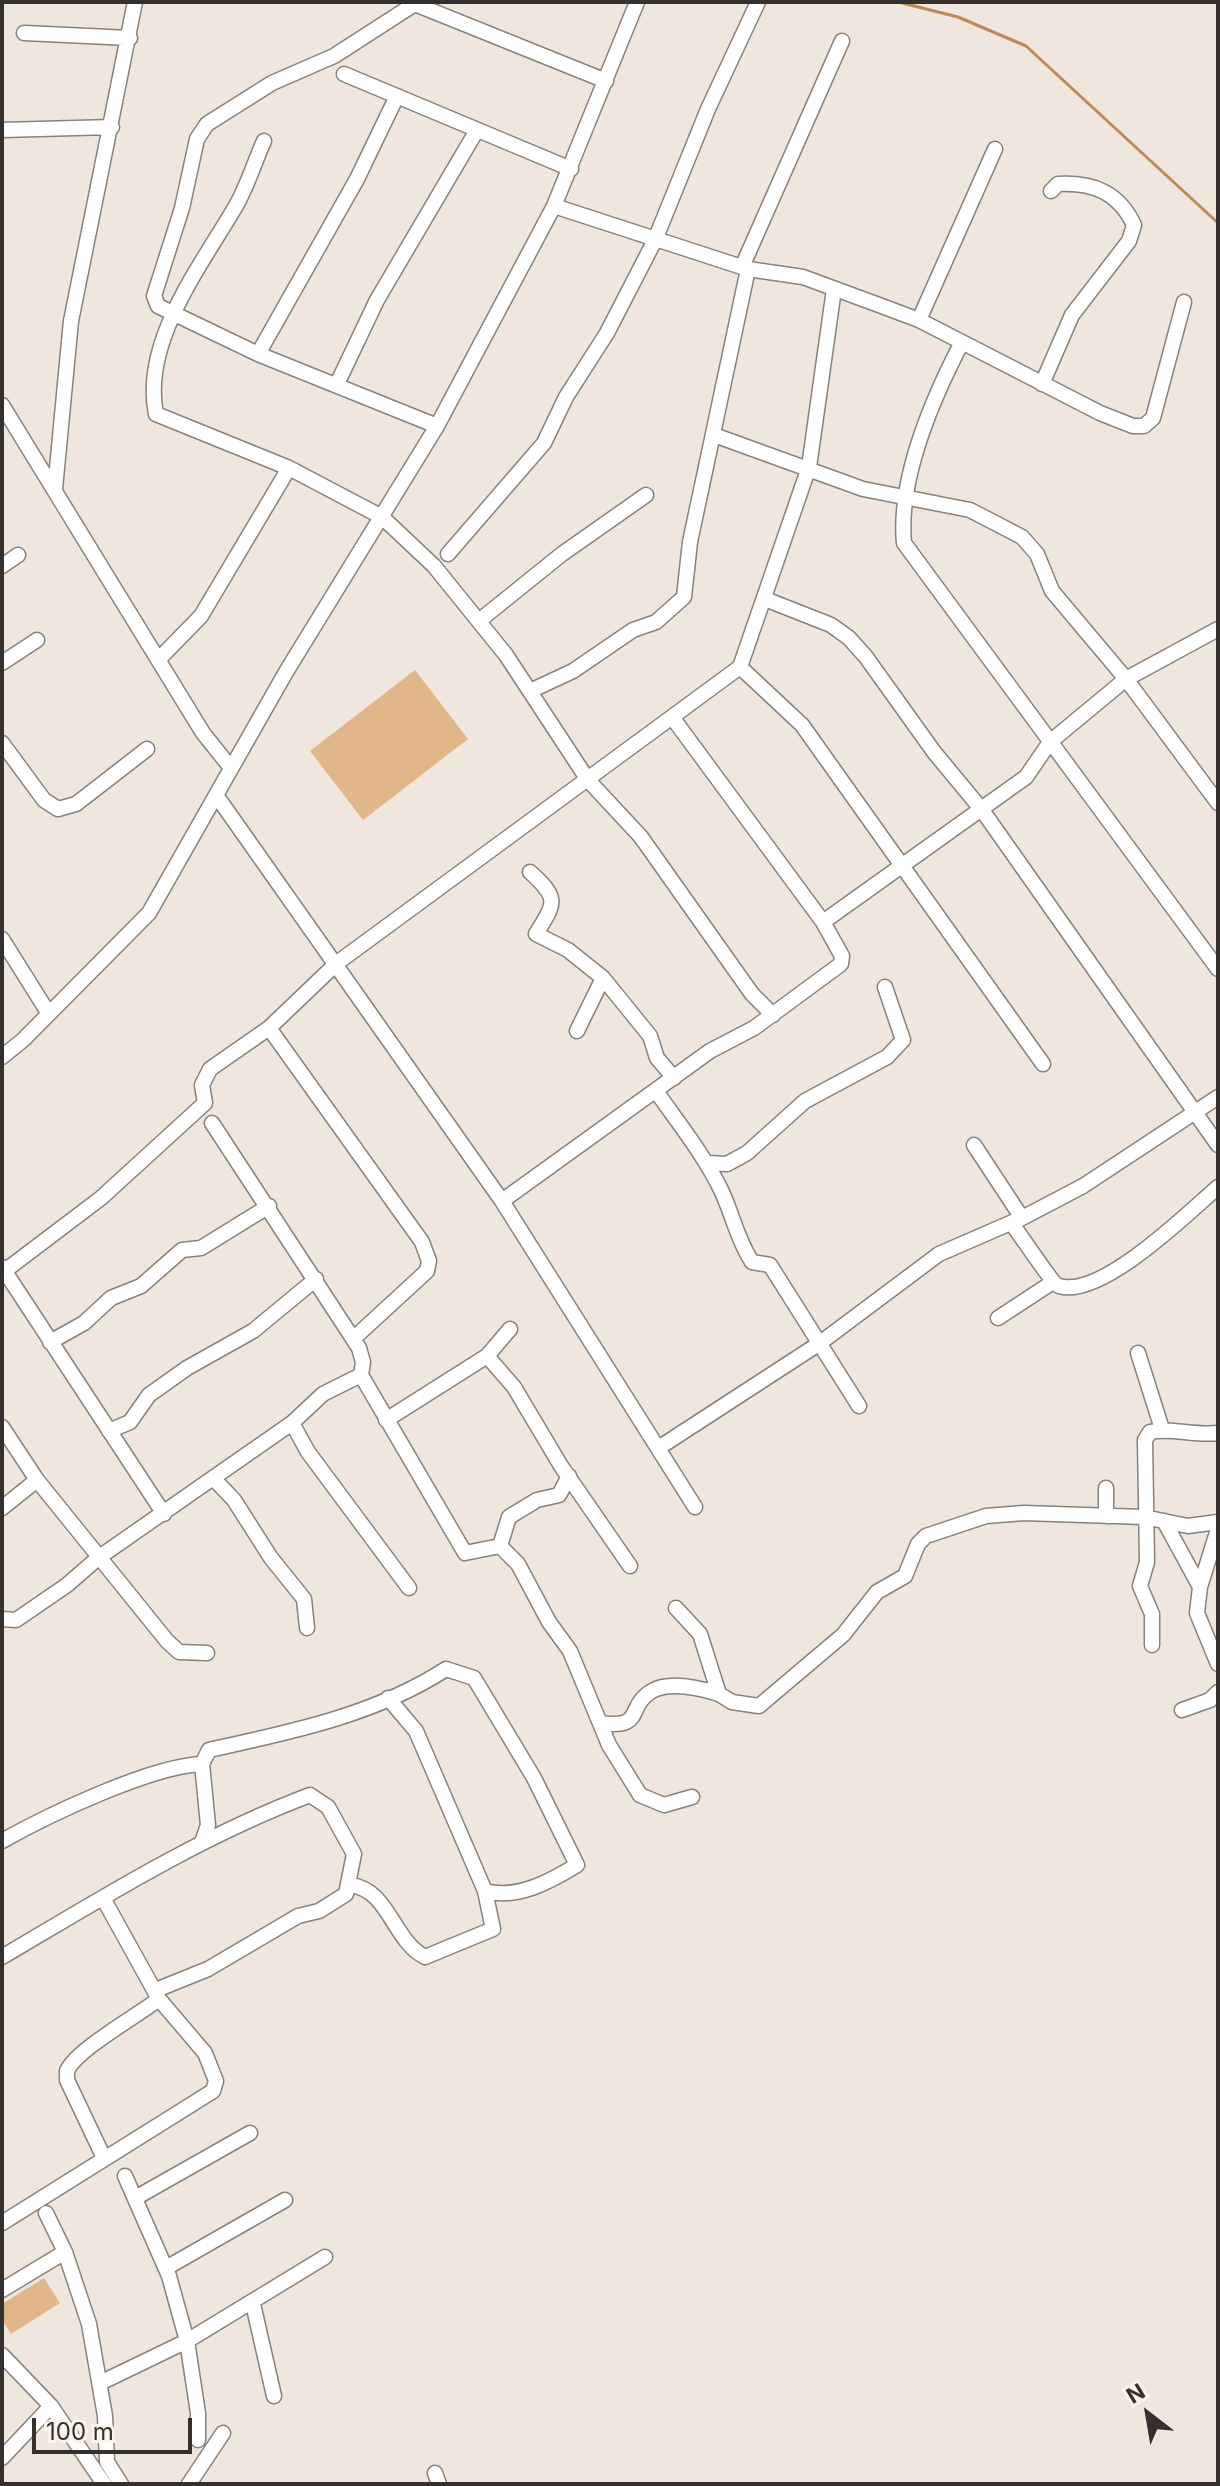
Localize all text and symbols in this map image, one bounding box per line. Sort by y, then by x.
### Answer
north arrow [1108,2374,1188,2454]
text: N [1122,2378,1150,2409]
scale bar [36,2402,196,2452]
text: 100 m [46,2417,114,2446]

